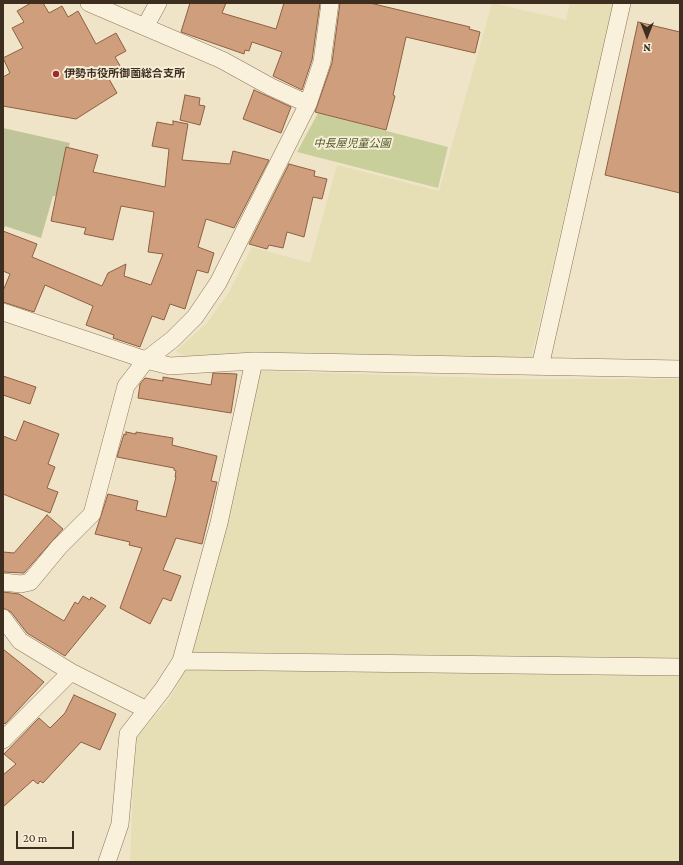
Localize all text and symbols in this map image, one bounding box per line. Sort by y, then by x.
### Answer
north arrow [627,16,667,56]
text: N [643,42,651,54]
place label: 伊勢市役所御薗総合支所 [64,67,185,81]
marker: 伊勢市役所御薗総合支所 [51,69,61,79]
park label: 中長屋児童公園 [314,137,390,151]
scale bar [18,823,76,849]
text: 20 m [23,831,47,845]

